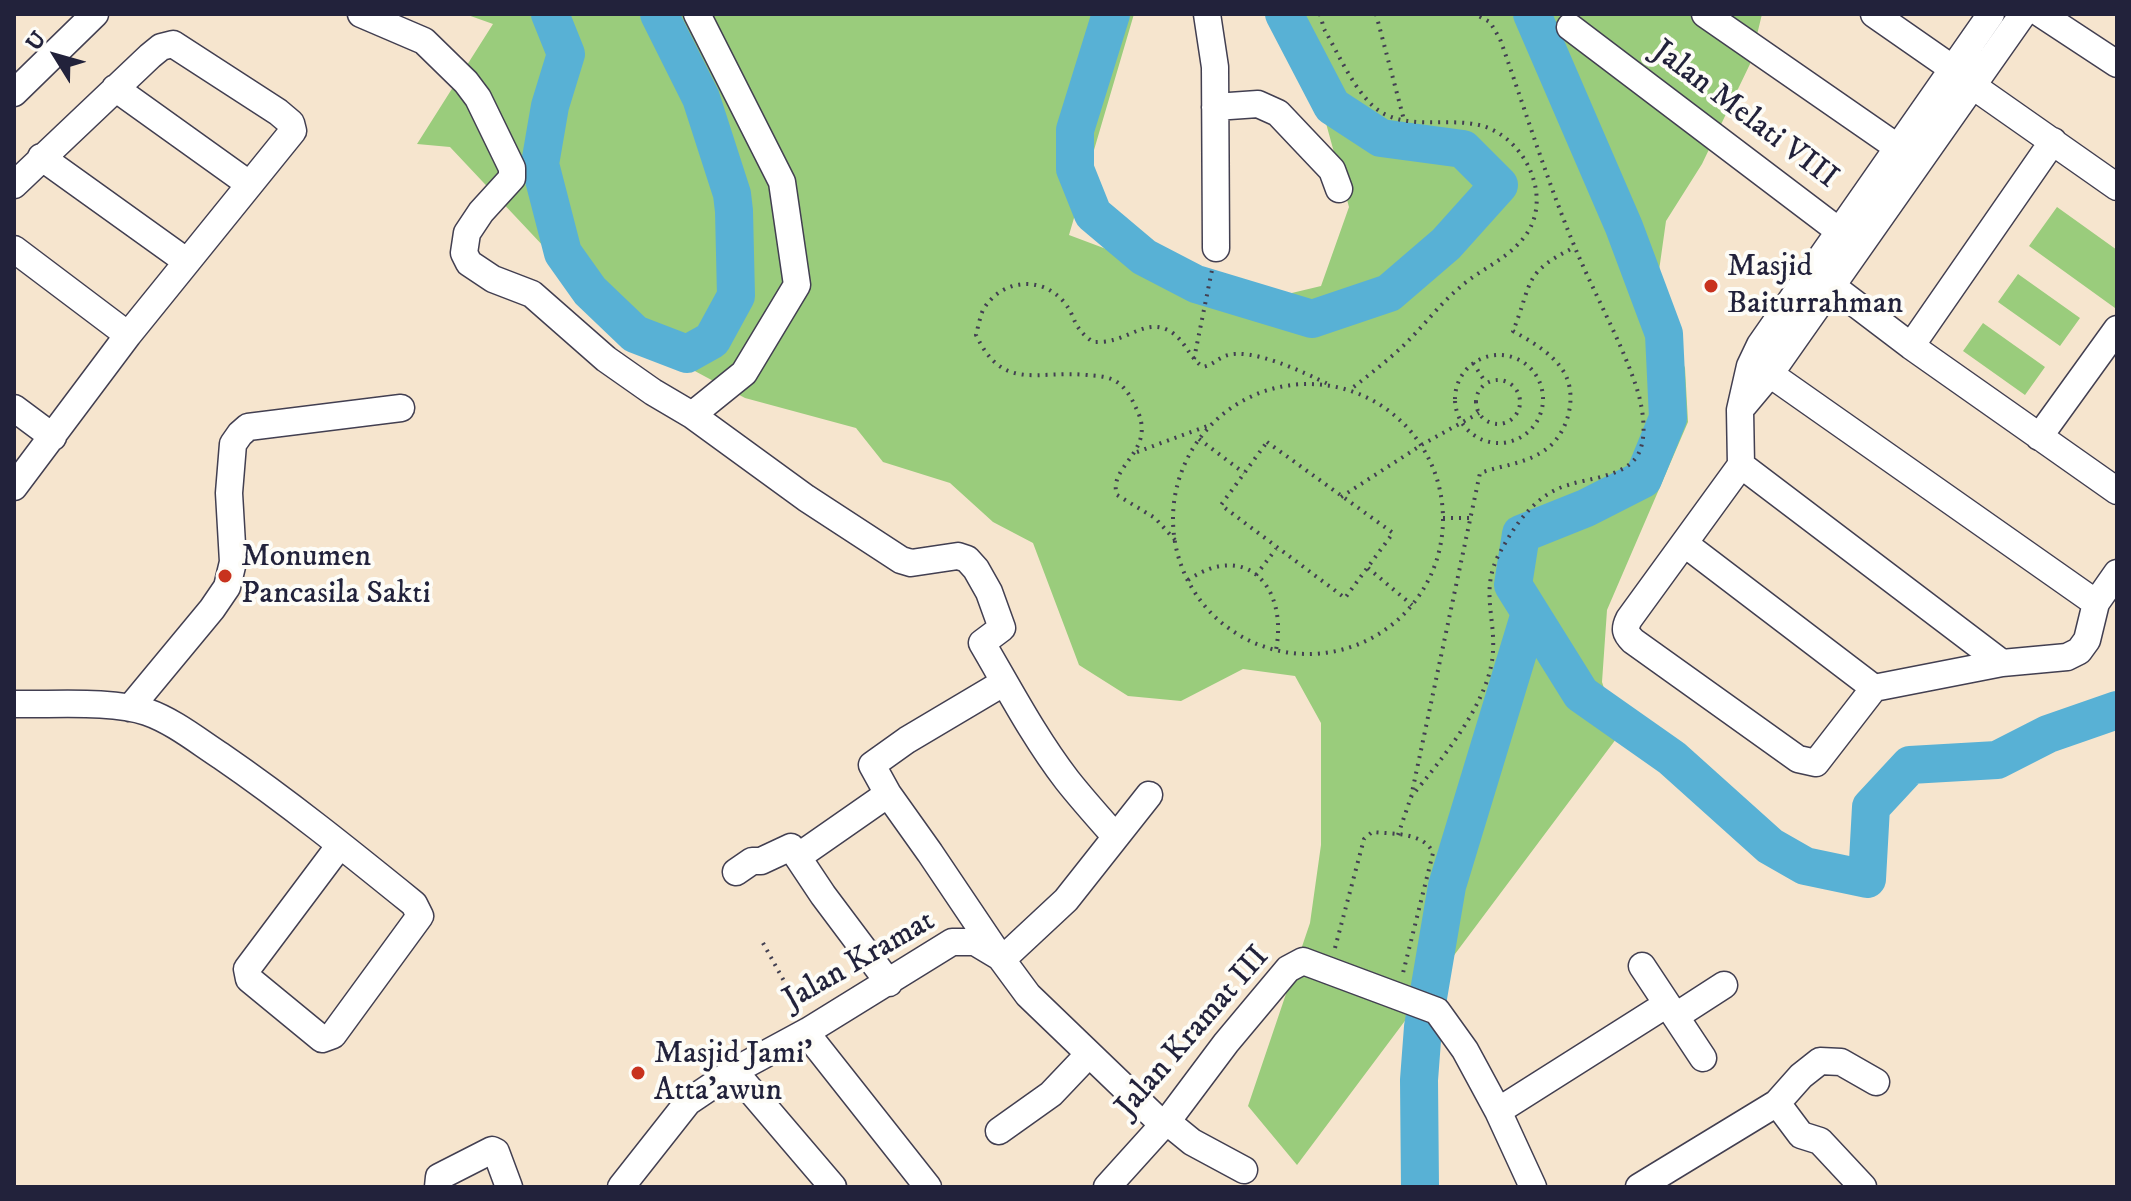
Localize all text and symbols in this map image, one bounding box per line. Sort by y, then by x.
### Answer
north arrow [16,16,96,96]
text: U [21,26,52,56]
street label: Jalan Melati VIII [1643,34,1845,198]
place label: Masjid Baiturrahman [1727,249,1903,324]
marker: Masjid Baiturrahman [1702,277,1720,295]
place label: Monumen Pancasila Sakti [241,539,431,614]
marker: Monumen Pancasila Sakti [216,567,234,585]
street label: Jalan Kramat [777,903,943,1021]
street label: Jalan Kramat III [1109,939,1279,1127]
place label: Masjid Jami' Atta'awun [654,1036,812,1111]
marker: Masjid Jami' Atta'awun [629,1064,647,1082]

